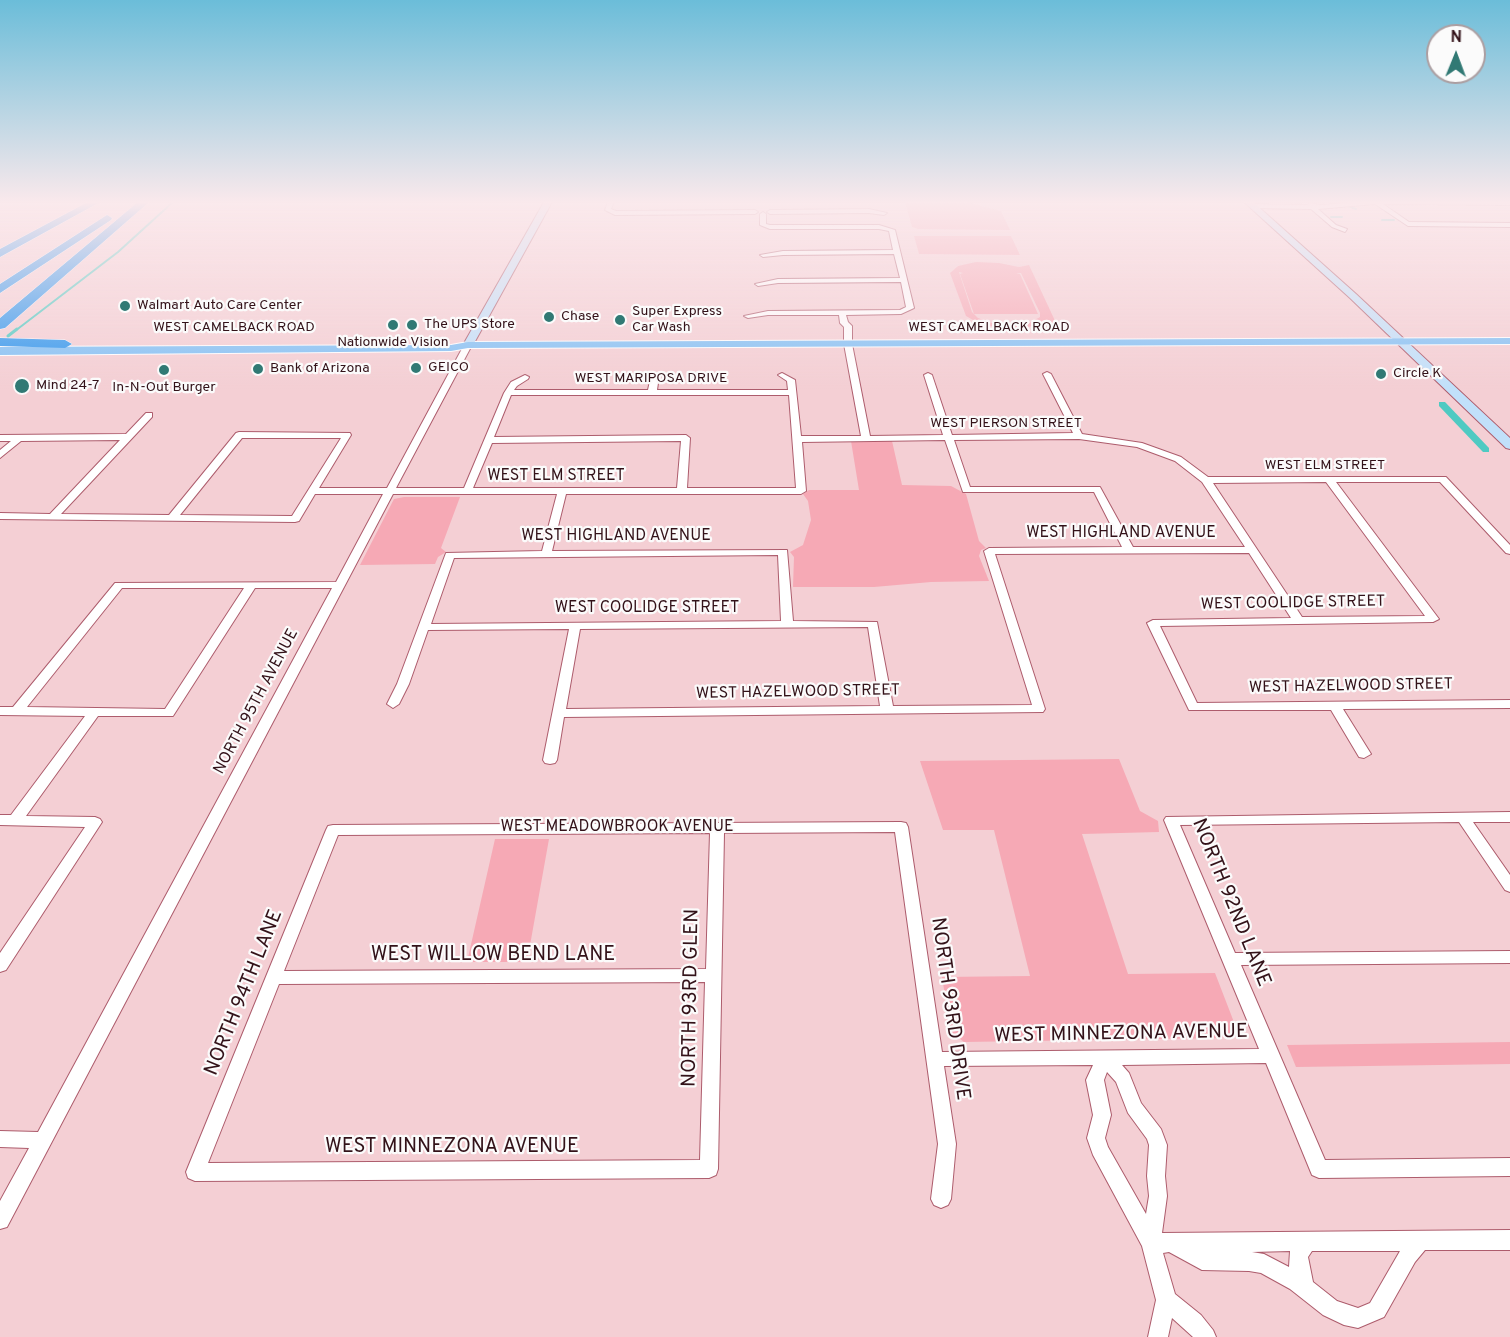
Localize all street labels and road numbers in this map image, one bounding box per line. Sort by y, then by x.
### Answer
street label: WEST CAMELBACK ROAD [153,320,315,336]
street label: WEST CAMELBACK ROAD [908,320,1070,336]
street label: WEST MARIPOSA DRIVE [575,371,727,387]
street label: WEST PIERSON STREET [930,416,1082,432]
street label: WEST ELM STREET [1265,458,1385,474]
street label: WEST ELM STREET [487,467,625,487]
street label: WEST HIGHLAND AVENUE [1026,524,1216,544]
street label: WEST HIGHLAND AVENUE [521,527,711,547]
street label: WEST COOLIDGE STREET [1201,593,1385,615]
street label: WEST COOLIDGE STREET [555,599,739,619]
street label: NORTH 95TH AVENUE [211,626,303,778]
street label: WEST HAZELWOOD STREET [1249,676,1453,698]
street label: WEST HAZELWOOD STREET [696,682,900,704]
street label: NORTH 92ND LANE [1185,815,1275,991]
street label: WEST MEADOWBROOK AVENUE [500,818,734,838]
street label: NORTH 94TH LANE [201,907,289,1079]
street label: NORTH 93RD GLEN [678,909,706,1087]
street label: NORTH 93RD DRIVE [924,916,974,1102]
street label: WEST WILLOW BEND LANE [371,944,615,968]
street label: WEST MINNEZONA AVENUE [994,1021,1248,1049]
street label: WEST MINNEZONA AVENUE [325,1136,579,1160]

